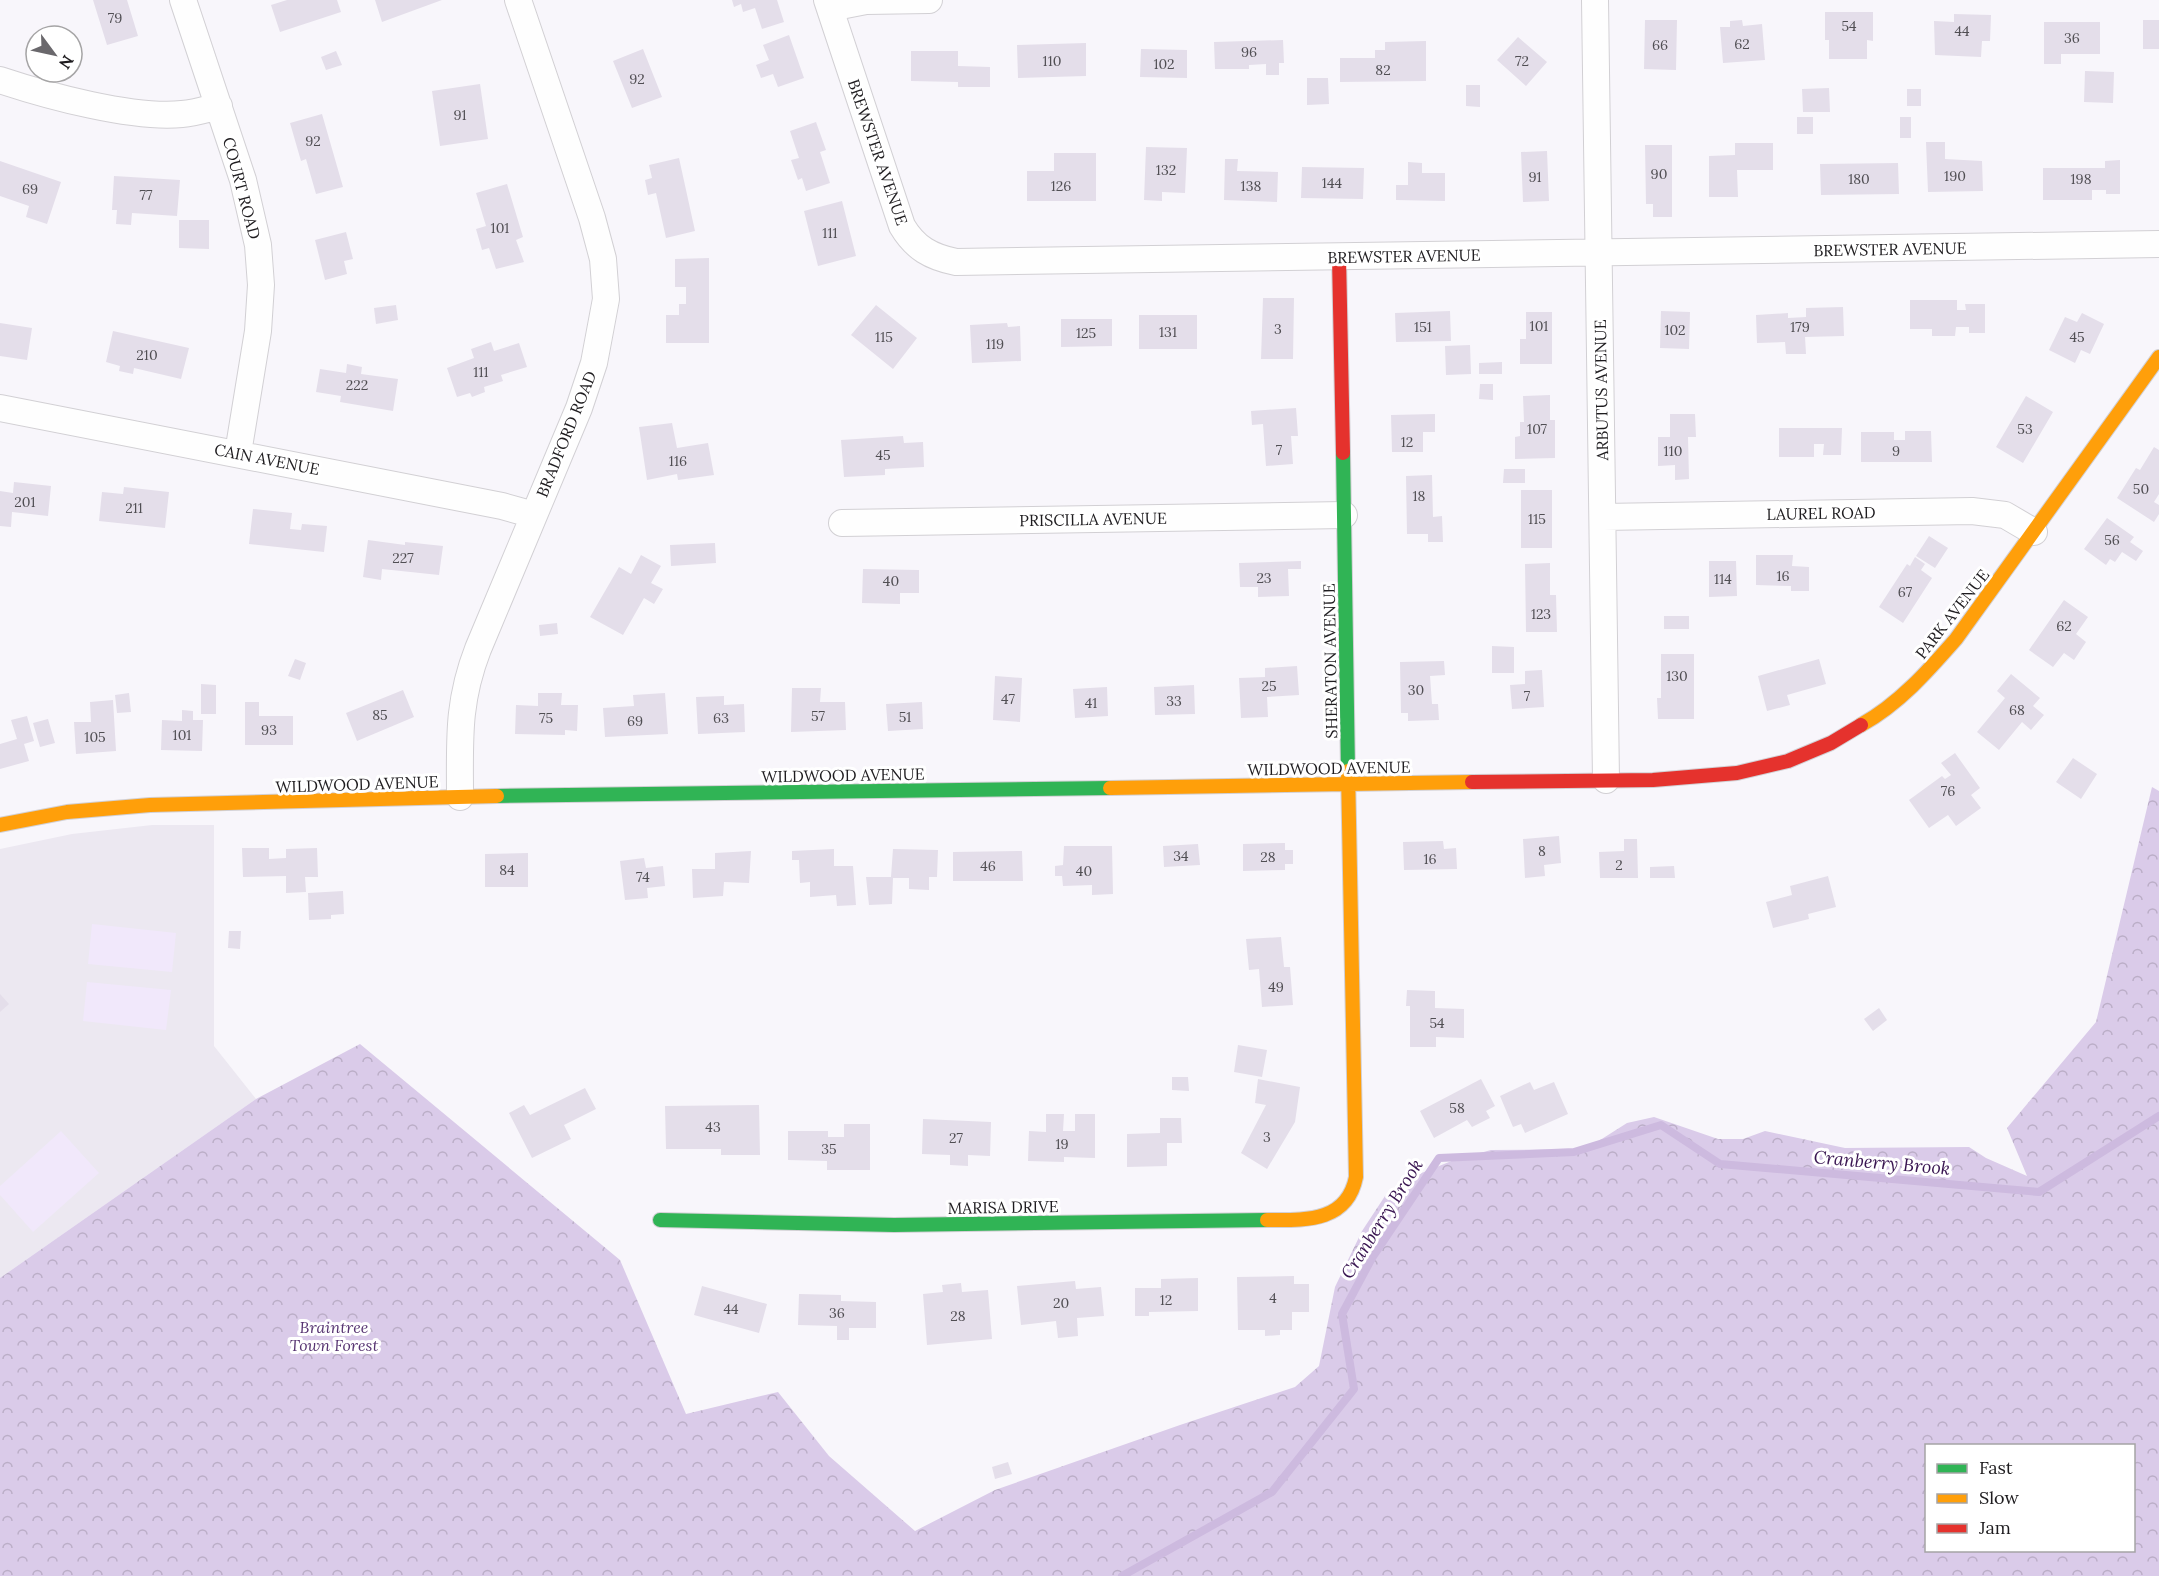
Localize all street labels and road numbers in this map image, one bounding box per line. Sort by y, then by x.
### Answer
street label: BREWSTER AVENUE [844,76,912,228]
street label: COURT ROAD [219,135,265,241]
street label: BREWSTER AVENUE [1813,238,1967,260]
street label: BREWSTER AVENUE [1327,245,1481,267]
street label: ARBUTUS AVENUE [1590,319,1612,462]
street label: BRADFORD ROAD [532,368,600,500]
street label: CAIN AVENUE [213,439,321,479]
street label: LAUREL ROAD [1766,502,1876,524]
street label: PRISCILLA AVENUE [1019,508,1167,530]
street label: PARK AVENUE [1911,565,1993,663]
street label: SHERATON AVENUE [1319,583,1341,739]
street label: WILDWOOD AVENUE [1247,757,1411,779]
street label: WILDWOOD AVENUE [761,764,925,786]
street label: WILDWOOD AVENUE [275,771,439,797]
street label: MARISA DRIVE [947,1196,1059,1218]

